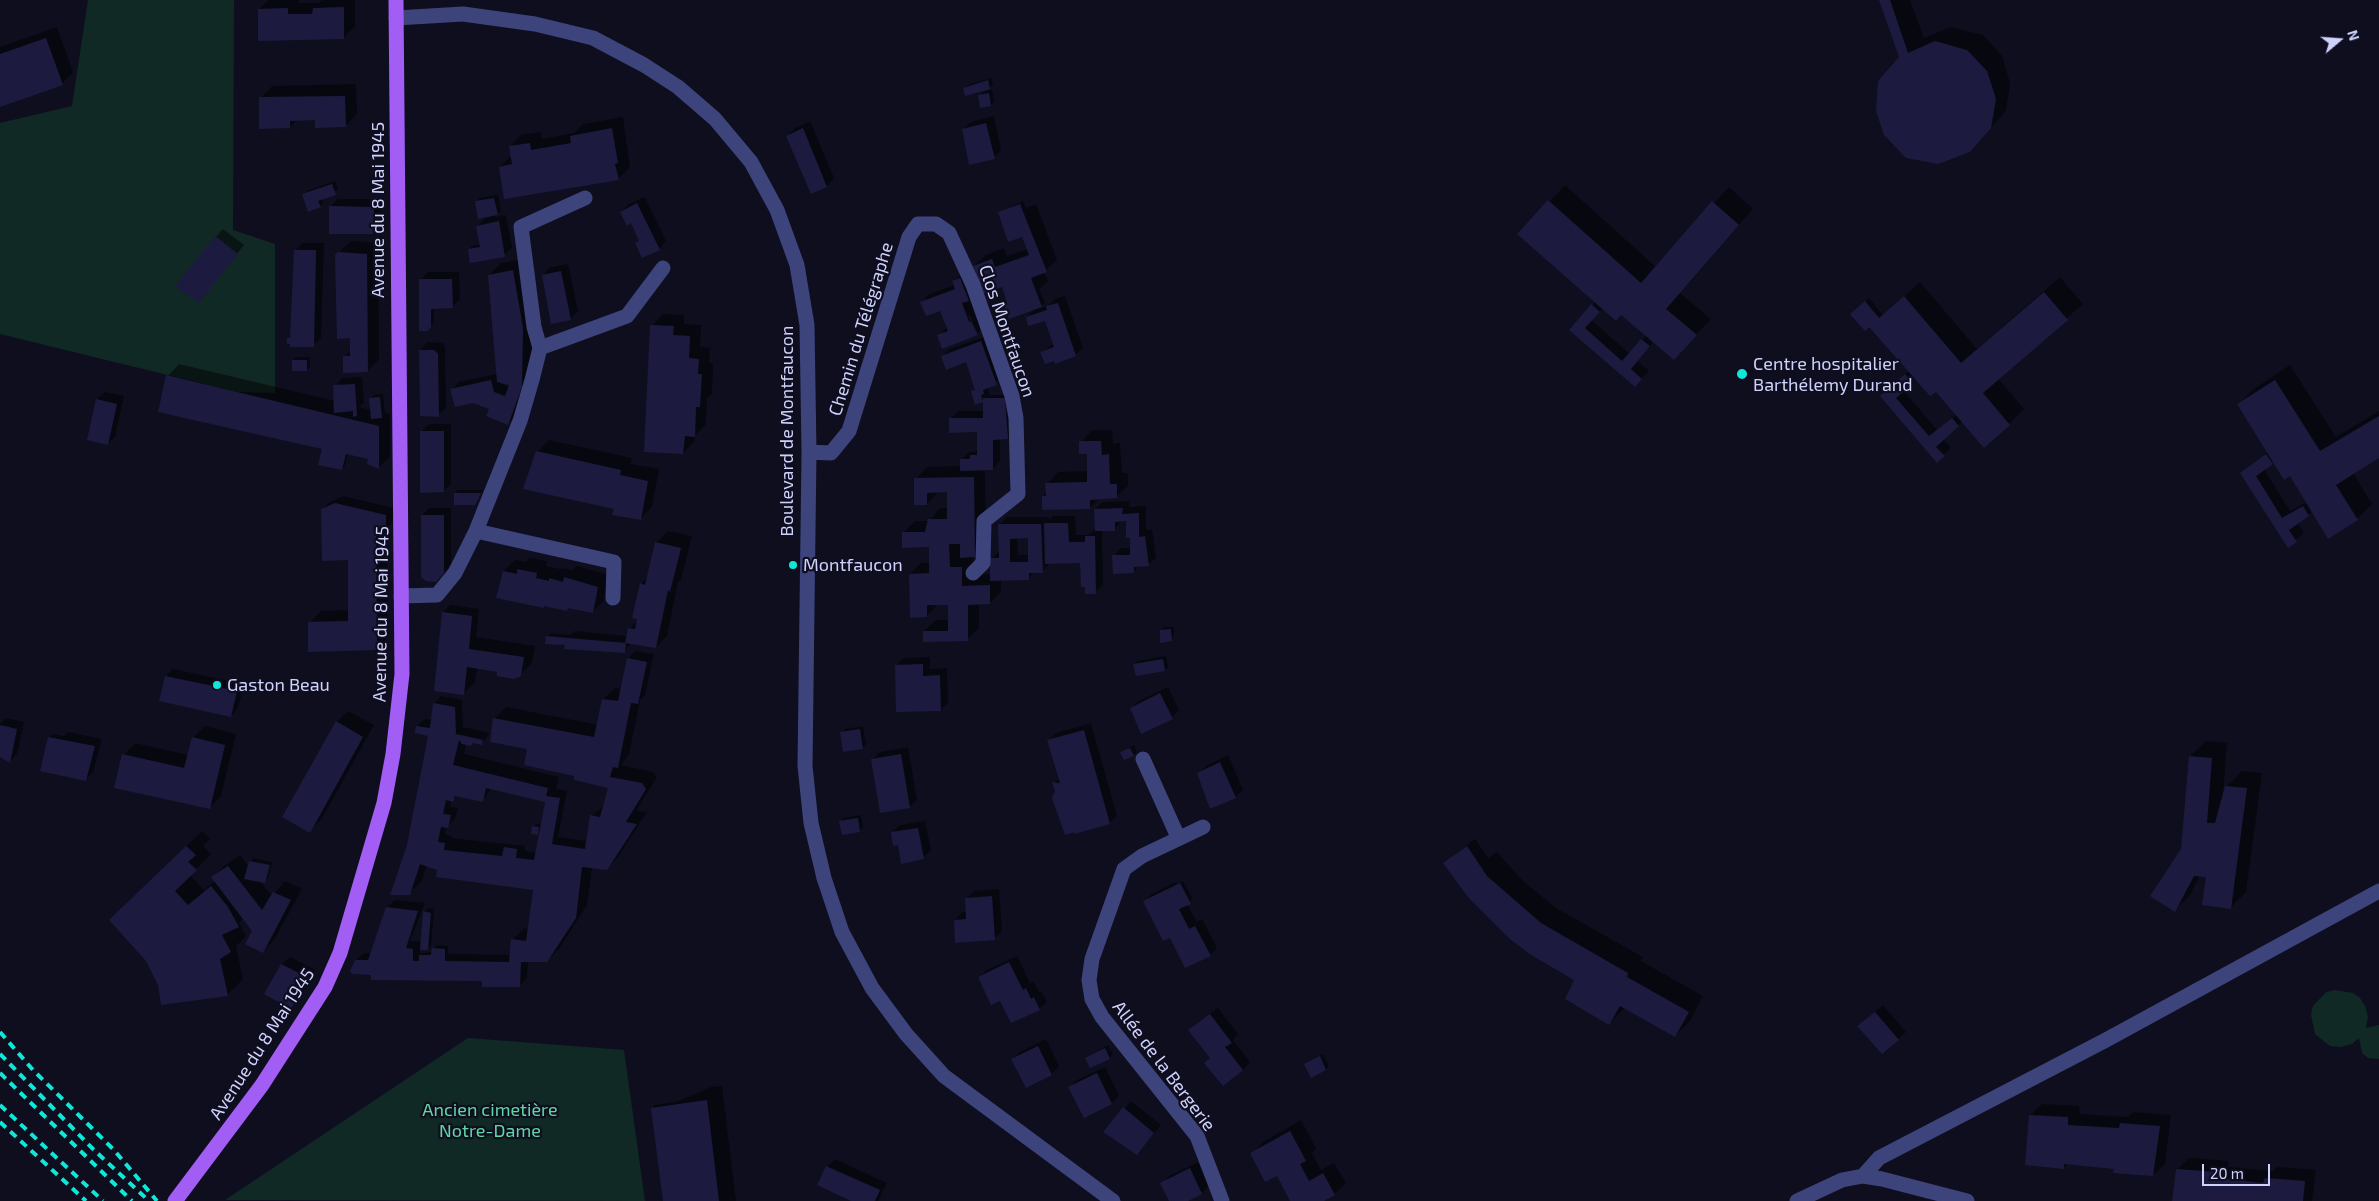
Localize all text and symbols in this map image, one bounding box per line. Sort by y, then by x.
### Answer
north arrow [2314,15,2364,65]
text: N [2344,28,2363,43]
street label: Avenue du 8 Mai 1945 [367,122,389,298]
street label: Chemin du Télégraphe [824,240,898,418]
street label: Clos Montfaucon [974,262,1040,400]
street label: Boulevard de Montfaucon [776,326,798,536]
place label: Centre hospitalier Barthélemy Durand [1753,353,1913,396]
marker: Centre hospitalier Barthélemy Durand [1735,367,1749,381]
street label: Avenue du 8 Mai 1945 [369,526,393,702]
place label: Montfaucon [803,554,903,576]
marker: Montfaucon [787,559,799,571]
place label: Gaston Beau [227,674,330,696]
marker: Gaston Beau [211,679,223,691]
street label: Avenue du 8 Mai 1945 [205,964,319,1124]
street label: Allée de la Bergerie [1108,997,1220,1135]
park label: Ancien cimetière Notre-Dame [422,1099,558,1142]
scale bar [2204,1154,2272,1186]
text: 20 m [2210,1164,2244,1182]

